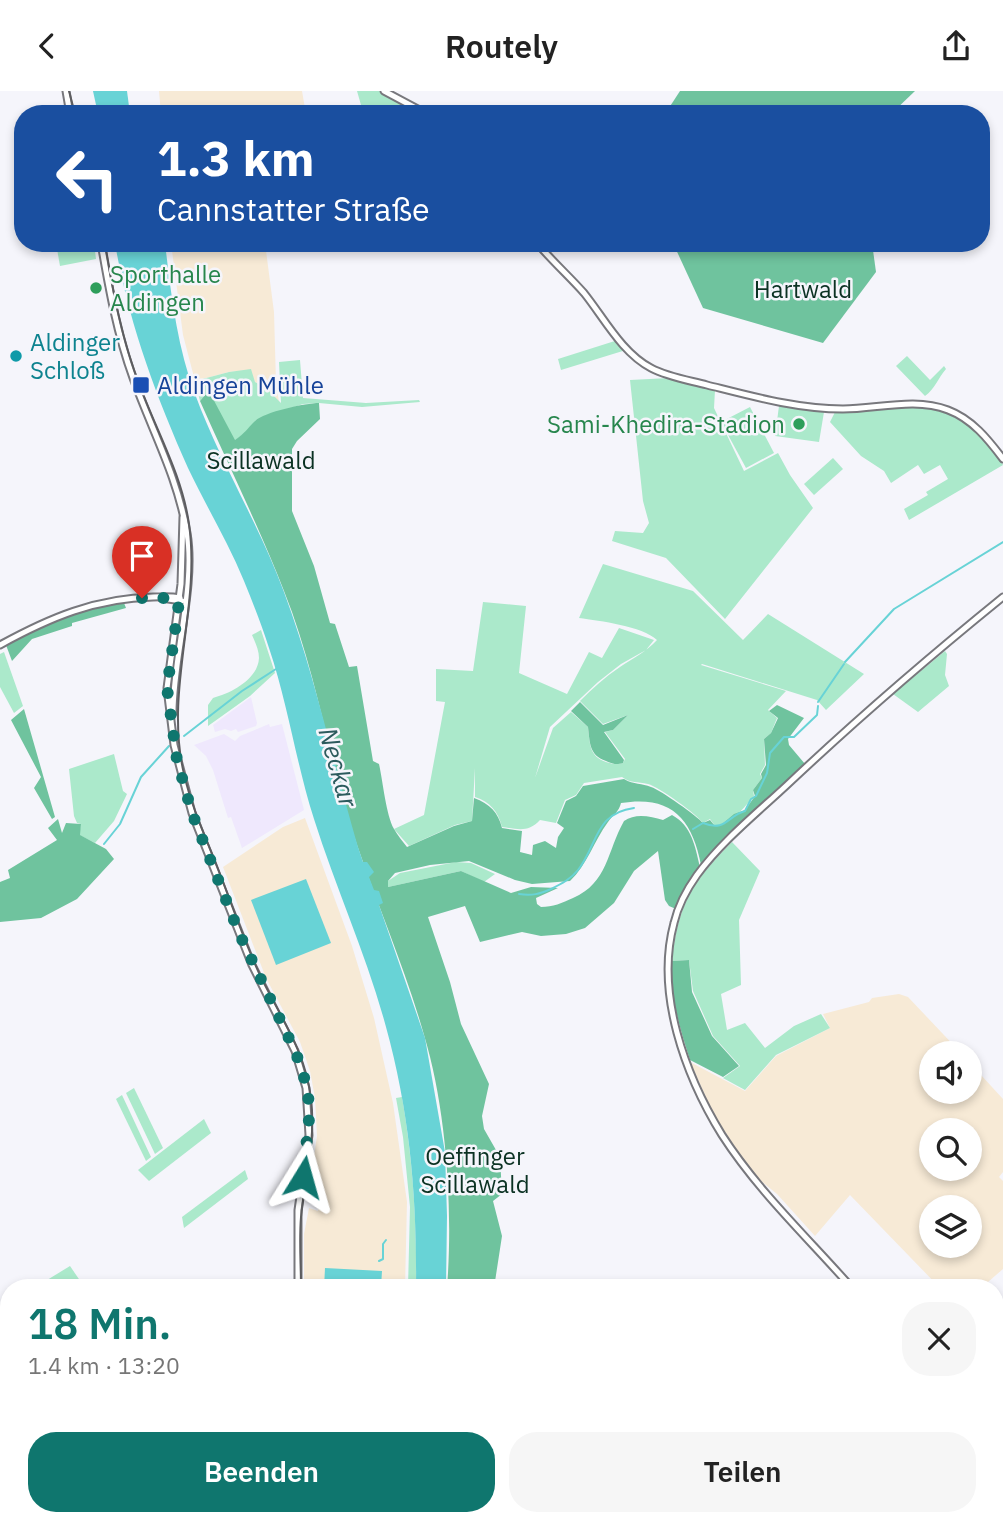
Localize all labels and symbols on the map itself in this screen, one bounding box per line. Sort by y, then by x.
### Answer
place label: Sporthalle Aldingen [110,258,221,318]
park label: Hartwald [754,273,852,305]
marker: Sporthalle Aldingen [88,280,104,296]
place label: Aldinger Schloß [30,326,120,386]
marker: Aldinger Schloß [8,348,24,364]
place label: Aldingen Mühle [157,369,324,401]
marker: Aldingen Mühle [131,375,151,395]
place label: Sami-Khedira-Stadion [547,408,785,440]
marker: Sami-Khedira-Stadion [791,416,807,432]
park label: Scillawald [206,444,316,476]
pin [112,526,172,598]
water label: Neckar [311,723,367,812]
position arrow [266,1140,340,1214]
park label: Oeffinger Scillawald [420,1140,530,1200]

